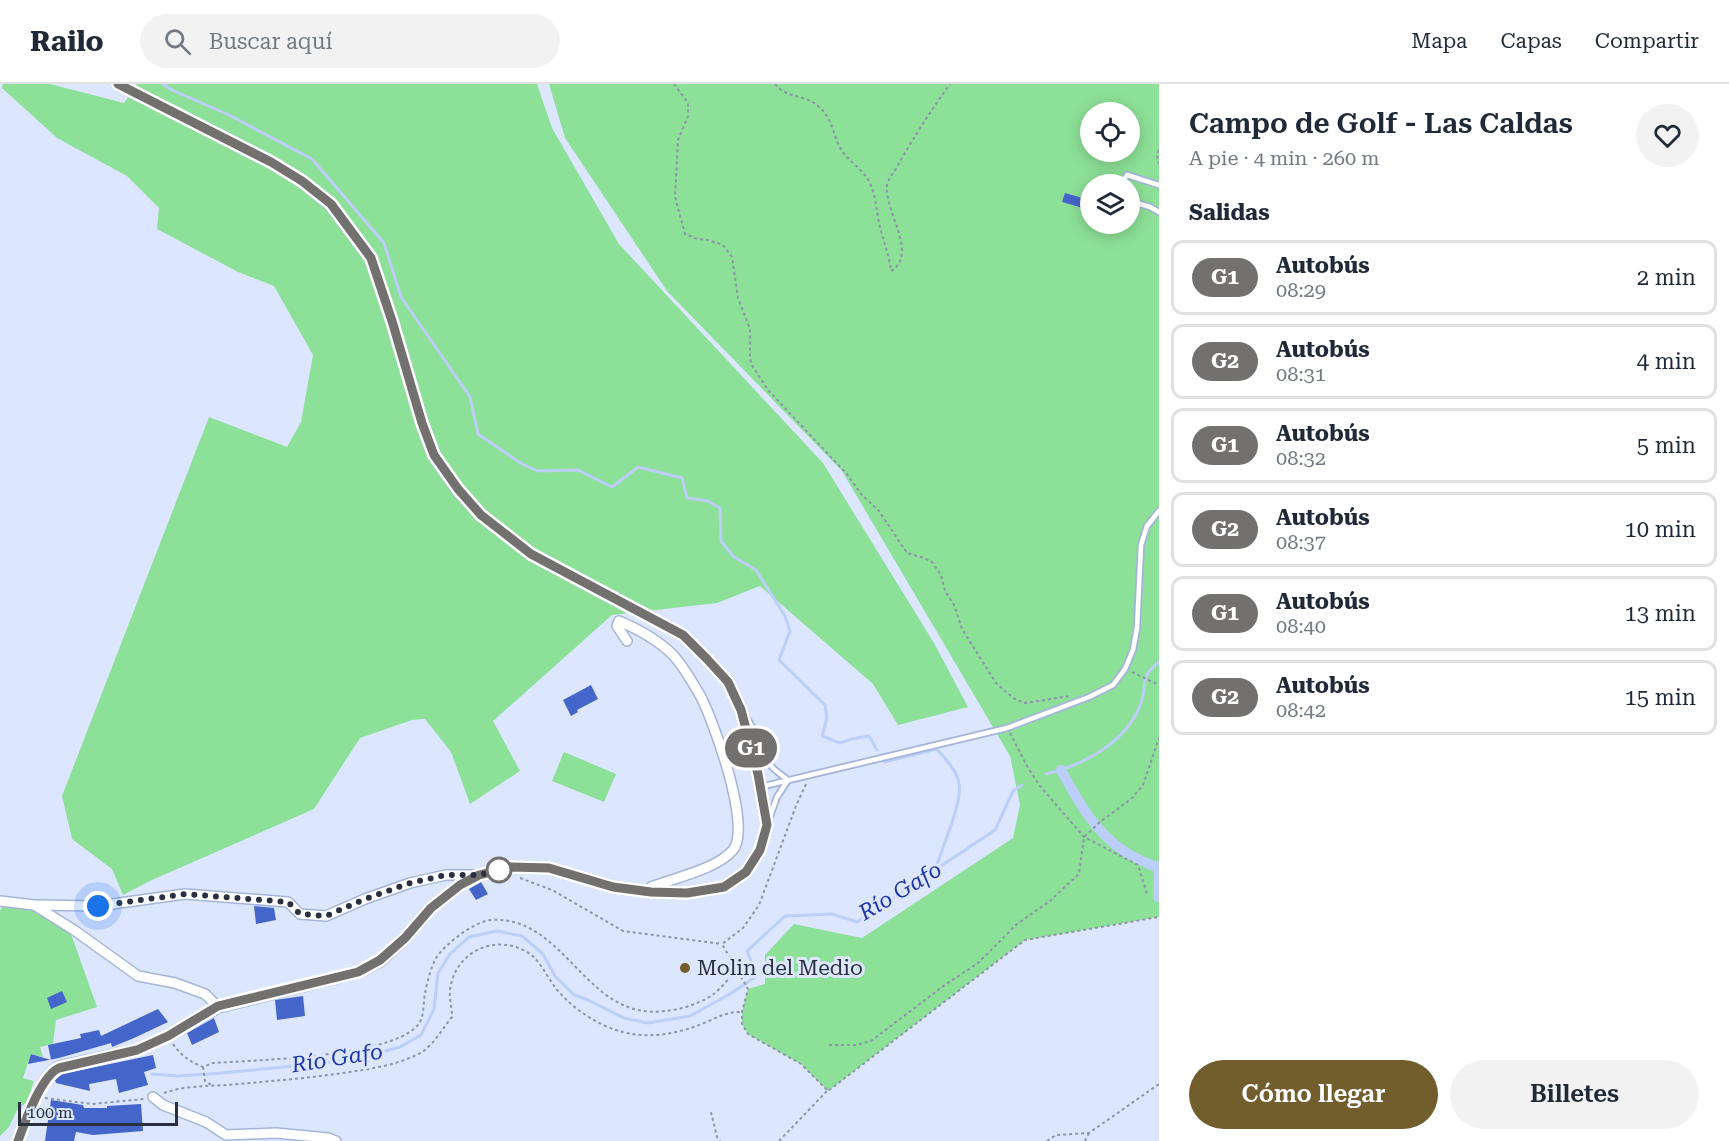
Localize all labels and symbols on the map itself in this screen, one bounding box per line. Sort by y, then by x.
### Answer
line badge: G1 [724,728,778,768]
unlabelled marker [486,857,512,883]
water label: Río Gafo [853,857,946,926]
your location [83,891,113,921]
place label: Molin del Medio [697,956,863,980]
marker: Molin del Medio [678,961,692,975]
water label: Río Gafo [289,1038,384,1078]
scale bar [18,1099,178,1126]

